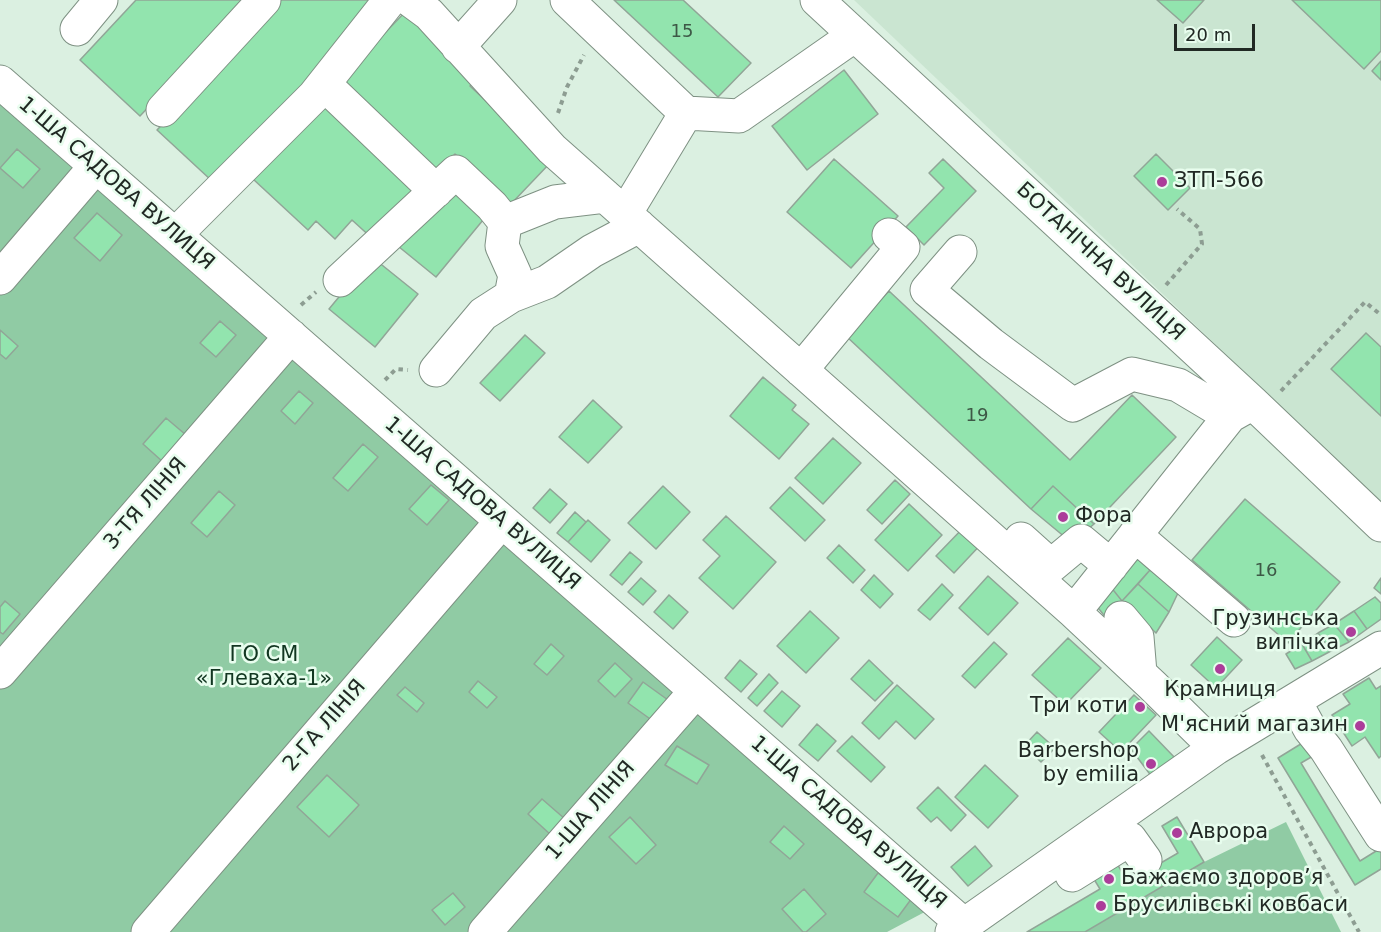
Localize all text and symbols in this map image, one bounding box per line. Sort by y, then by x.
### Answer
scale bar [1177,12,1258,50]
house number: 15 [671,21,693,43]
text: 20 m [1185,24,1231,45]
street label: 1-ША САДОВА ВУЛИЦЯ [13,92,219,276]
place label: ЗТП-566 [1174,169,1264,195]
marker: ЗТП-566 [1155,175,1169,189]
street label: БОТАНІЧНА ВУЛИЦЯ [1011,177,1189,347]
house number: 19 [966,405,988,427]
street label: 1-ША САДОВА ВУЛИЦЯ [379,412,585,596]
street label: 3-ТЯ ЛІНІЯ [99,453,193,555]
place label: Фора [1075,504,1132,530]
marker: Фора [1056,510,1070,524]
house number: 16 [1255,560,1277,582]
place label: Грузинська випічка [1212,607,1339,657]
marker: Грузинська випічка [1344,625,1358,639]
park label: ГО СМ «Глеваха-1» [196,643,332,693]
marker: Крамниця [1213,662,1227,676]
street label: 2-ГА ЛІНІЯ [278,675,372,777]
place label: Крамниця [1164,678,1276,704]
place label: Три коти [1030,694,1128,720]
marker: Три коти [1133,700,1147,714]
place label: М'ясний магазин [1161,713,1348,739]
marker: М'ясний магазин [1353,719,1367,733]
street label: 1-ША САДОВА ВУЛИЦЯ [745,731,951,915]
place label: Barbershop by emilia [1018,739,1139,789]
street label: 1-ША ЛІНІЯ [541,756,641,866]
marker: Barbershop by emilia [1144,757,1158,771]
place label: Аврора [1189,820,1268,846]
marker: Аврора [1170,826,1184,840]
place label: Бажаємо здоровʼя [1121,866,1323,892]
marker: Бажаємо здоровʼя [1102,872,1116,886]
place label: Брусилівські ковбаси [1113,893,1348,919]
marker: Брусилівські ковбаси [1094,899,1108,913]

